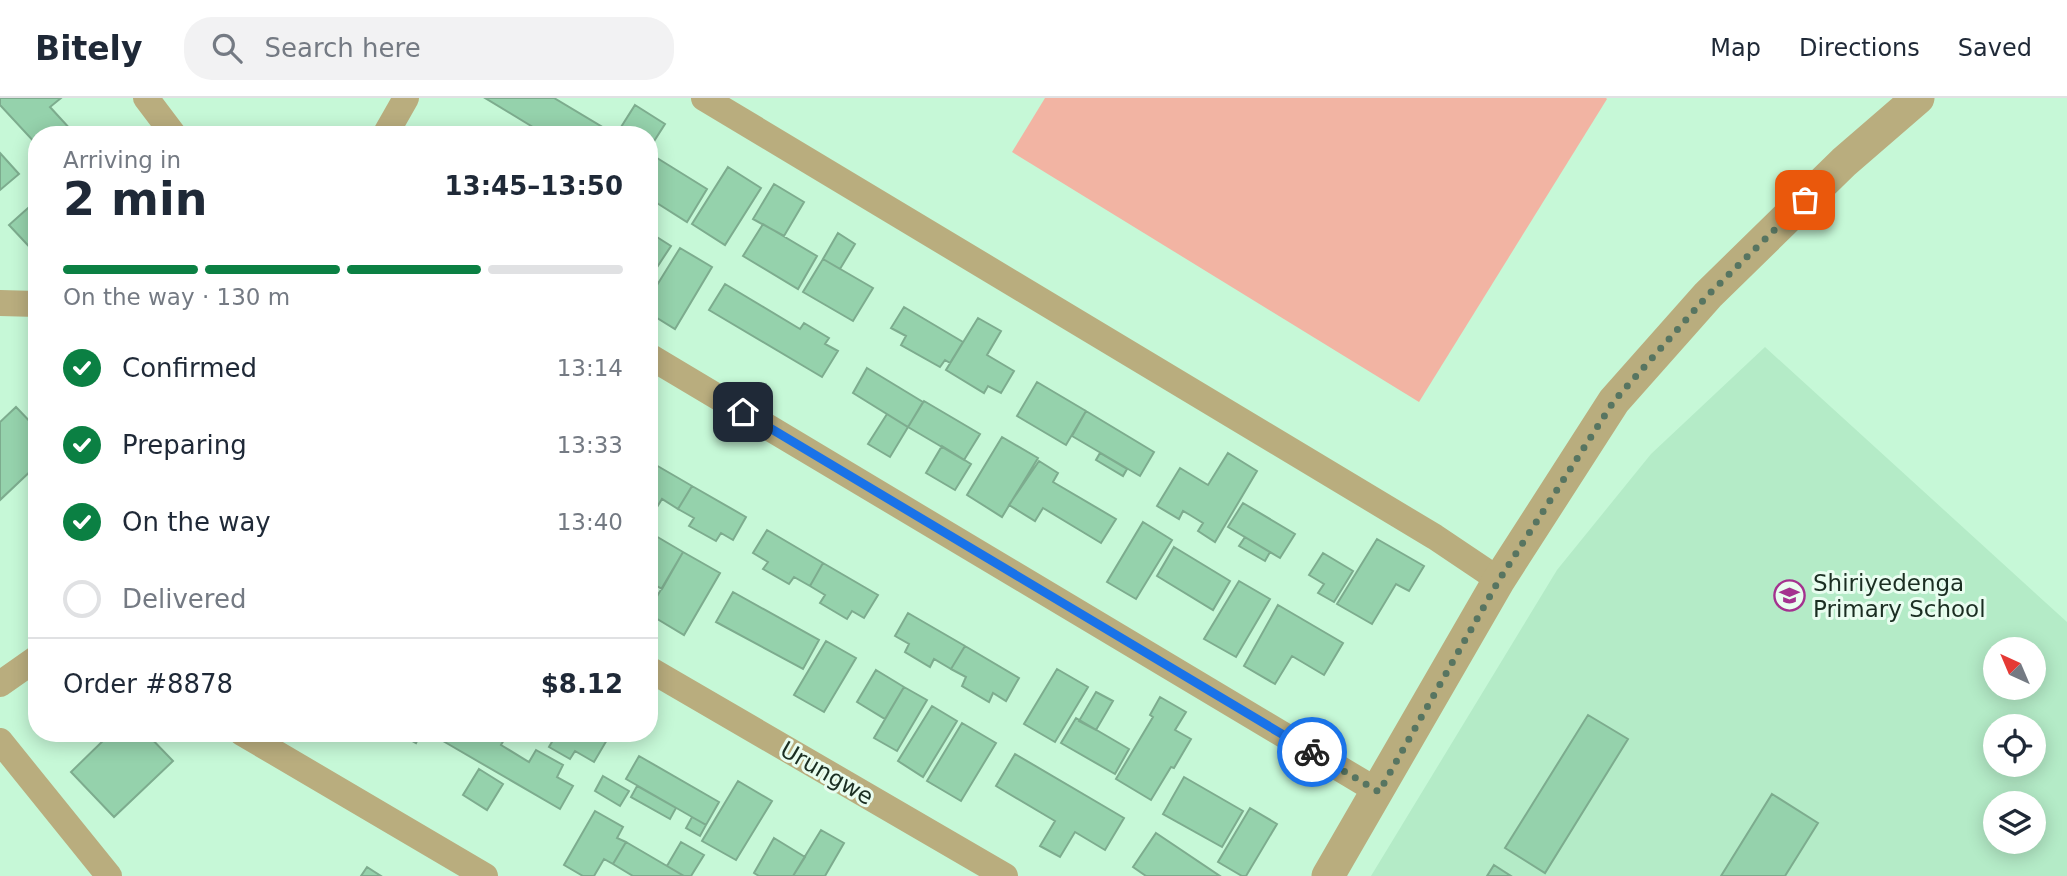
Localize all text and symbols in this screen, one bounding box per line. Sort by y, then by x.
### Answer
search box [184,17,674,80]
text: Bitely [35,29,142,68]
icon: search [208,29,246,67]
text: Search here [264,33,421,63]
text: Map [1710,34,1761,62]
text: Directions [1799,34,1920,62]
text: Saved [1958,34,2032,62]
text: Arriving in [63,147,181,173]
pin [1775,170,1835,230]
text: 13:45–13:50 [444,171,623,201]
text: 2 min [63,172,207,226]
icon: bag [1786,181,1824,219]
text: On the way · 130 m [63,284,290,310]
icon: check [63,349,101,387]
text: Confirmed [122,353,257,383]
text: 13:14 [557,355,623,381]
pin [713,382,773,442]
icon: home [724,393,762,431]
icon: check [63,426,101,464]
text: Preparing [122,430,247,460]
text: 13:33 [557,432,623,458]
icon: check [63,503,101,541]
text: On the way [122,507,271,537]
text: 13:40 [557,509,623,535]
place label: Shiriyedenga Primary School [1813,570,1986,622]
school or university icon: Shiriyedenga Primary School [1773,579,1807,613]
text: Delivered [122,584,246,614]
north arrow [1983,637,2046,700]
map controls [1983,637,2046,854]
text: Order #8878 [63,669,233,699]
text: $8.12 [541,669,623,699]
button: locate [1983,714,2046,777]
courier [1277,717,1347,787]
icon: bike [1293,733,1331,771]
street label: Urungwe [776,736,878,810]
button: layers [1983,791,2046,854]

